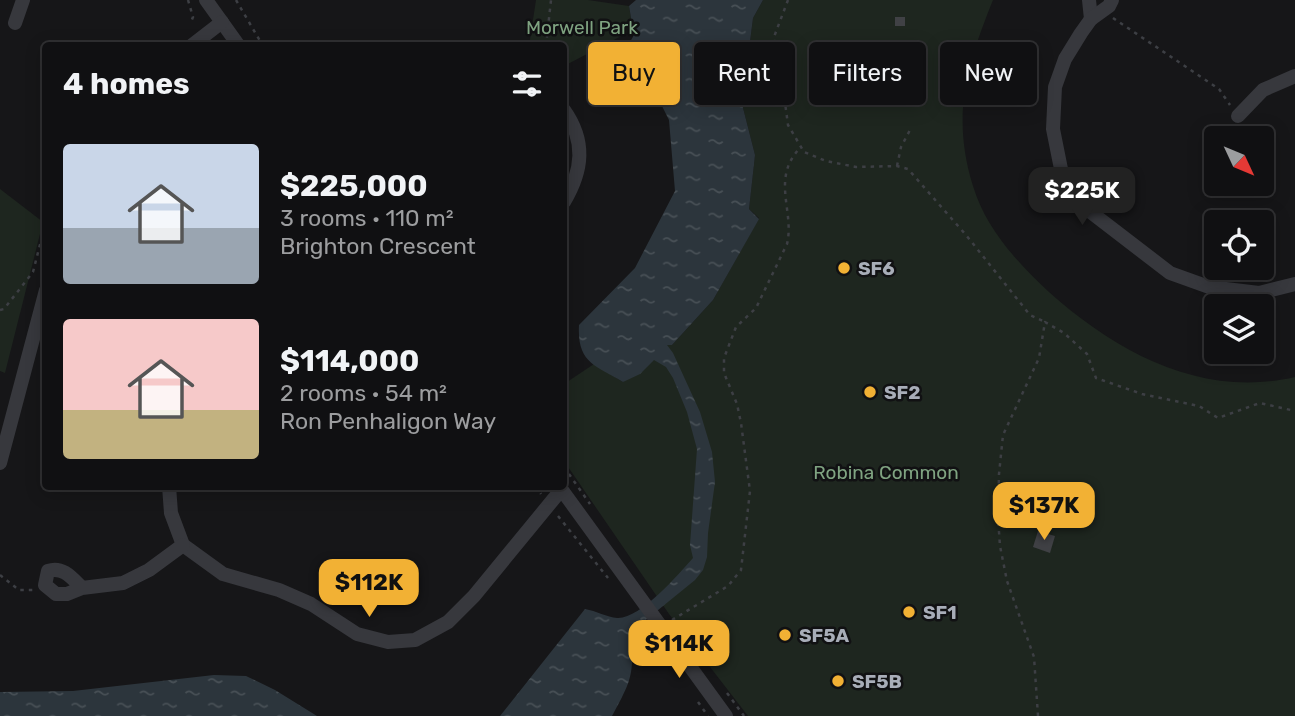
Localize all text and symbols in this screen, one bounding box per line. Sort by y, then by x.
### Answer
park label: Morwell Park [526,16,638,39]
chip: Buy [588,42,680,105]
chip: Rent [694,42,795,105]
chip: Filters [809,42,926,105]
chip: New [940,42,1037,105]
icon: filters [508,65,546,103]
text: 4 homes [63,66,190,102]
north arrow [1204,126,1274,196]
map controls [1204,126,1274,364]
text: $225,000 [280,168,428,204]
pin: $225K [1033,168,1131,227]
icon: home [119,172,203,256]
text: $225K [1044,176,1120,204]
text: 3 rooms · 110 m² [280,204,454,232]
button: locate [1204,210,1274,280]
text: Brighton Crescent [280,232,476,260]
place label: SF6 [858,257,895,280]
marker: SF6 [836,260,852,276]
button: layers [1204,294,1274,364]
text: $114,000 [280,343,419,379]
icon: home [119,347,203,431]
text: 2 rooms · 54 m² [280,379,447,407]
place label: SF2 [884,381,921,404]
marker: SF2 [862,384,878,400]
text: Ron Penhaligon Way [280,407,496,435]
park label: Robina Common [813,461,959,484]
pin: $137K [995,482,1093,542]
text: $137K [1009,491,1079,519]
pin: $112K [320,560,418,619]
text: $112K [335,568,403,596]
place label: SF1 [923,601,957,624]
marker: SF1 [901,604,917,620]
pin: $114K [630,620,728,680]
place label: SF5A [799,624,850,647]
marker: SF5A [777,627,793,643]
text: $114K [644,629,714,657]
place label: SF5B [852,670,902,693]
marker: SF5B [830,673,846,689]

